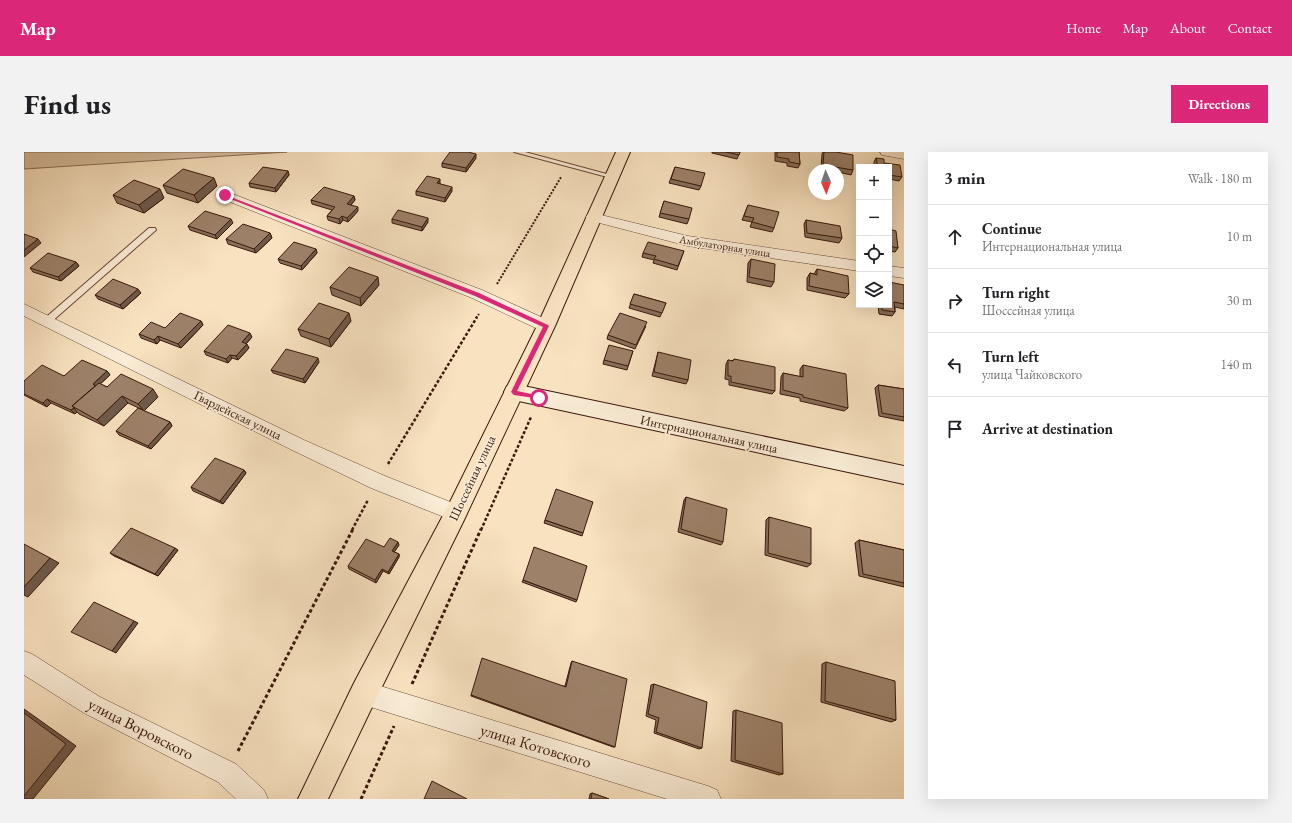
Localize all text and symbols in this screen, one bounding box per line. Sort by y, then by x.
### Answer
text: Map [20,16,56,41]
text: Home [1066,19,1101,37]
text: Map [1123,19,1148,37]
text: About [1170,19,1206,37]
text: Contact [1228,19,1272,37]
button: Directions [1171,85,1268,123]
text: Find us [24,86,111,122]
north arrow [808,164,844,200]
map controls [856,164,892,308]
button: + [856,164,892,200]
text: 3 min [944,167,985,189]
text: Walk · 180 m [1188,170,1252,187]
route end [216,186,234,204]
button: − [856,200,892,236]
text: Continue [982,219,1042,238]
icon: ahead [944,226,966,248]
text: 10 m [1227,228,1252,245]
street label: Амбулаторная улица [677,232,772,260]
button: locate [856,236,892,272]
text: Интернациональная улица [982,238,1122,255]
button: layers [856,272,892,308]
text: Turn right [982,283,1050,302]
icon: right [944,290,966,312]
text: 30 m [1227,292,1252,309]
text: Шоссейная улица [982,302,1075,319]
text: Turn left [982,347,1039,366]
icon: left [944,354,966,376]
text: 140 m [1221,356,1252,373]
text: улица Чайковского [982,366,1082,383]
street label: Гвардейская улица [191,386,285,444]
route start [530,389,548,407]
street label: Интернациональная улица [639,411,780,457]
icon: arrive [944,418,966,440]
text: Arrive at destination [982,419,1113,438]
street label: Шоссейная улица [445,432,500,524]
street label: улица Воровского [85,693,198,765]
street label: улица Котовского [478,719,594,773]

